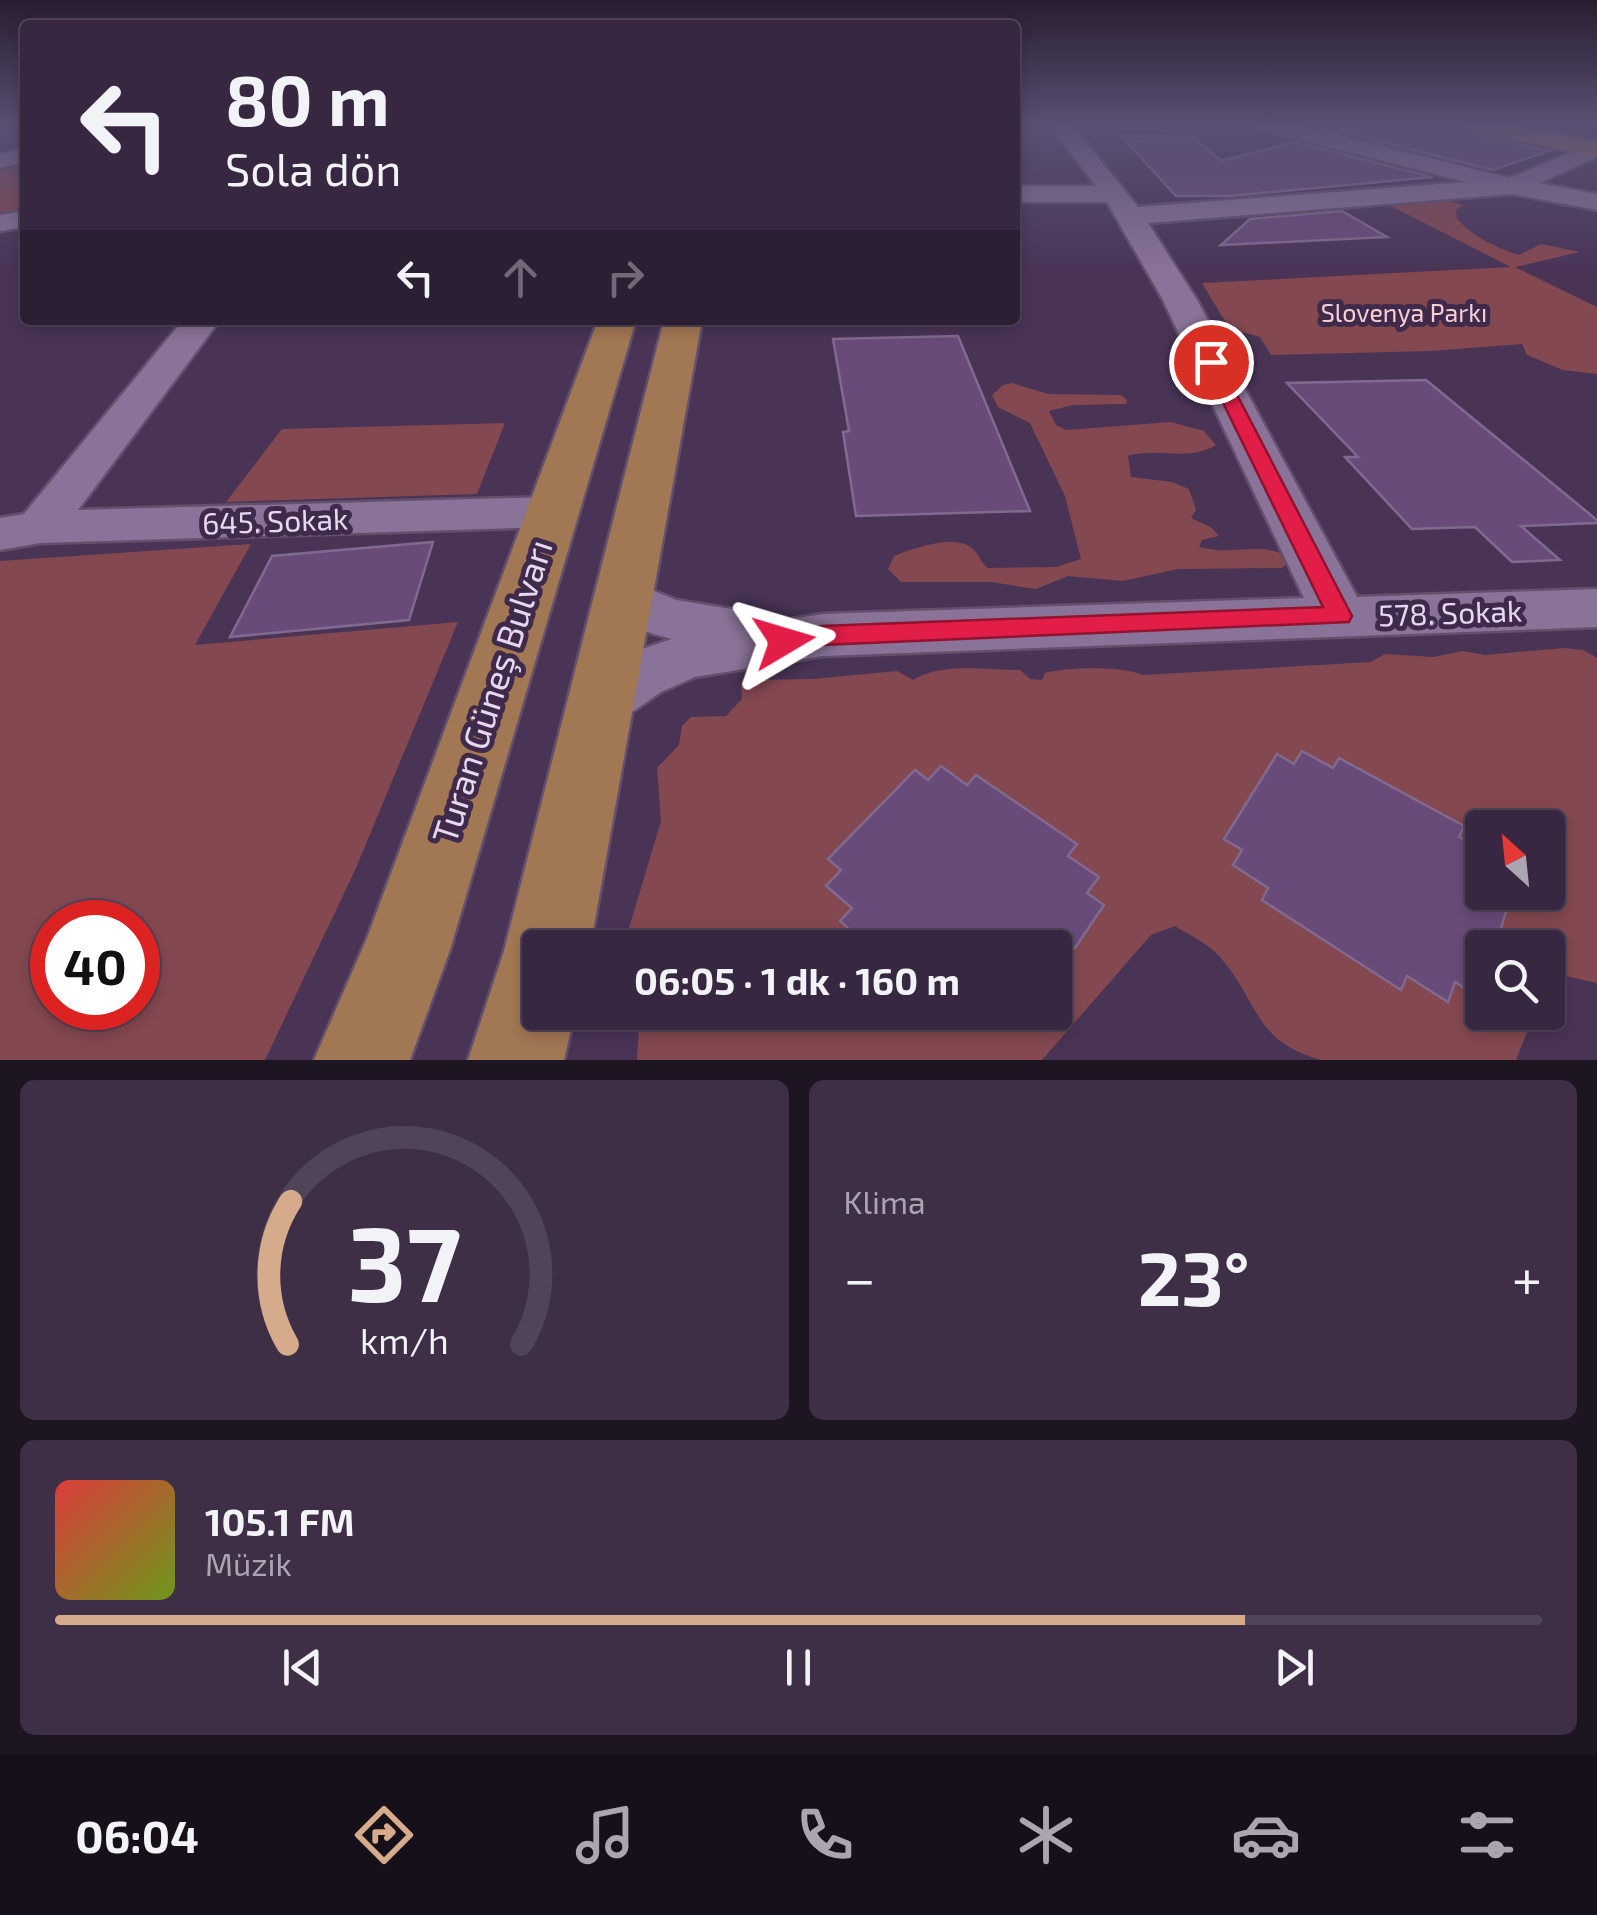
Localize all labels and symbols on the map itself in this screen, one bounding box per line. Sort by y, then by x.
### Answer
park label: Slovenya Parkı [1321,297,1487,327]
pin [1169,320,1254,405]
street label: 645. Sokak [201,499,349,541]
street label: Turan Güneş Bulvarı [422,534,562,849]
position arrow [732,589,836,693]
street label: 578. Sokak [1377,591,1523,633]
north arrow [1465,810,1565,910]
speed limit sign: 40 [30,900,160,1030]

